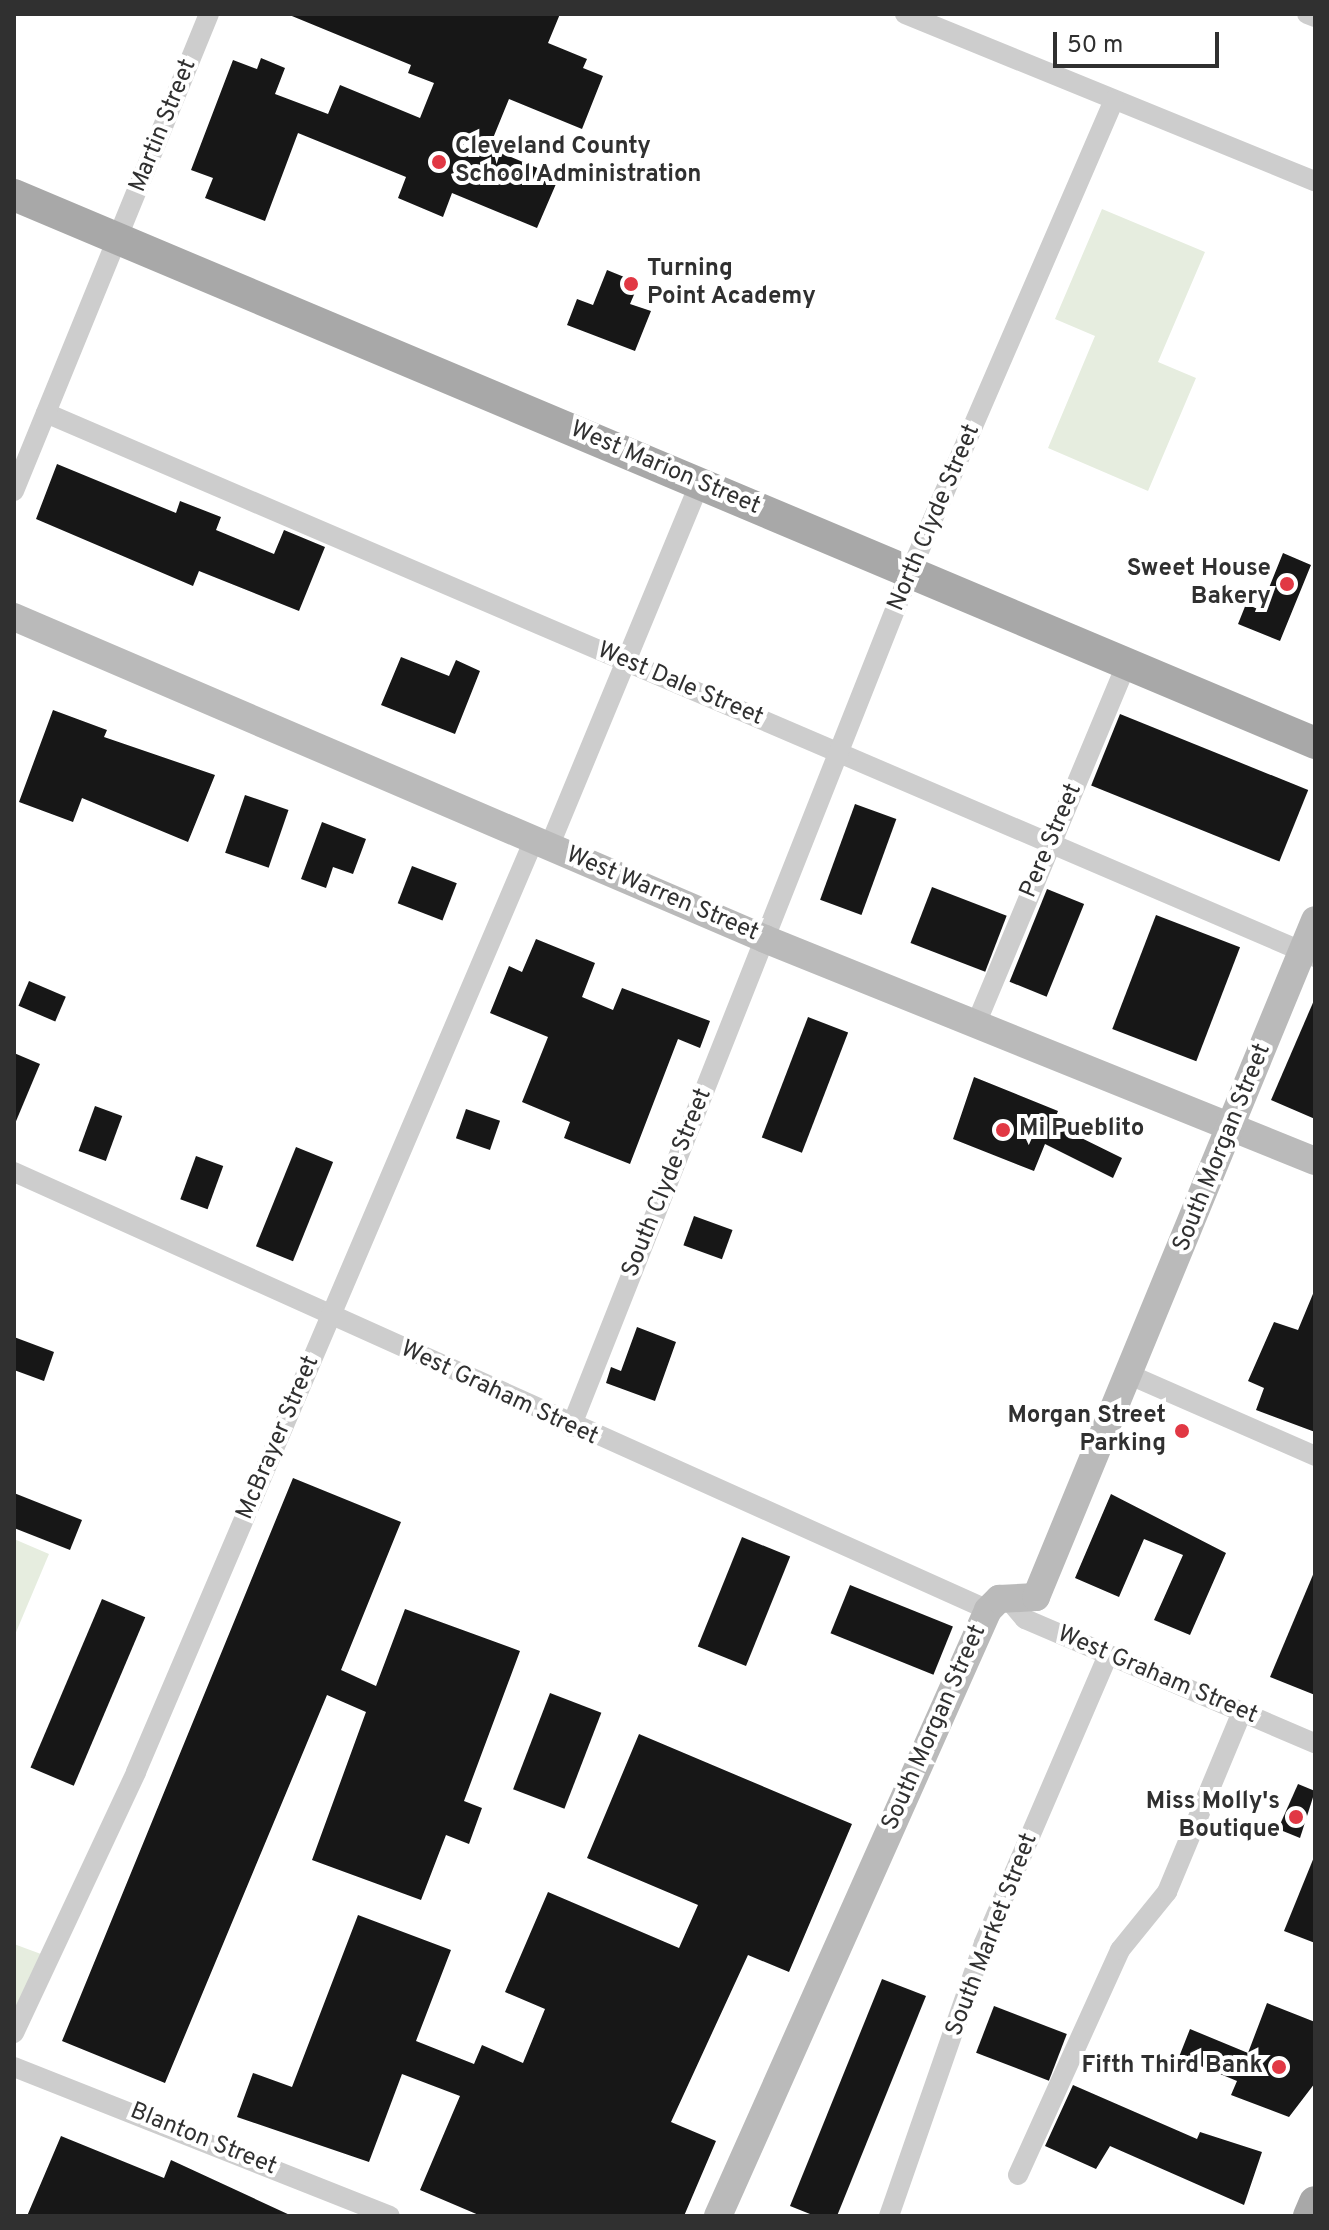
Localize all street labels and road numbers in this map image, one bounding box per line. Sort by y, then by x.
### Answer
street label: Martin Street [124,55,204,197]
street label: West Marion Street [566,416,764,522]
street label: North Clyde Street [883,420,987,616]
street label: West Dale Street [593,637,767,733]
street label: Pere Street [1015,779,1089,903]
street label: West Warren Street [561,841,763,949]
street label: South Morgan Street [1168,1040,1278,1256]
street label: South Clyde Street [617,1084,719,1282]
street label: West Graham Street [396,1336,602,1452]
street label: McBrayer Street [231,1352,327,1524]
street label: South Morgan Street [877,1621,993,1835]
street label: West Graham Street [1053,1621,1261,1731]
street label: South Market Street [941,1830,1045,2040]
street label: Blanton Street [126,2098,280,2182]

